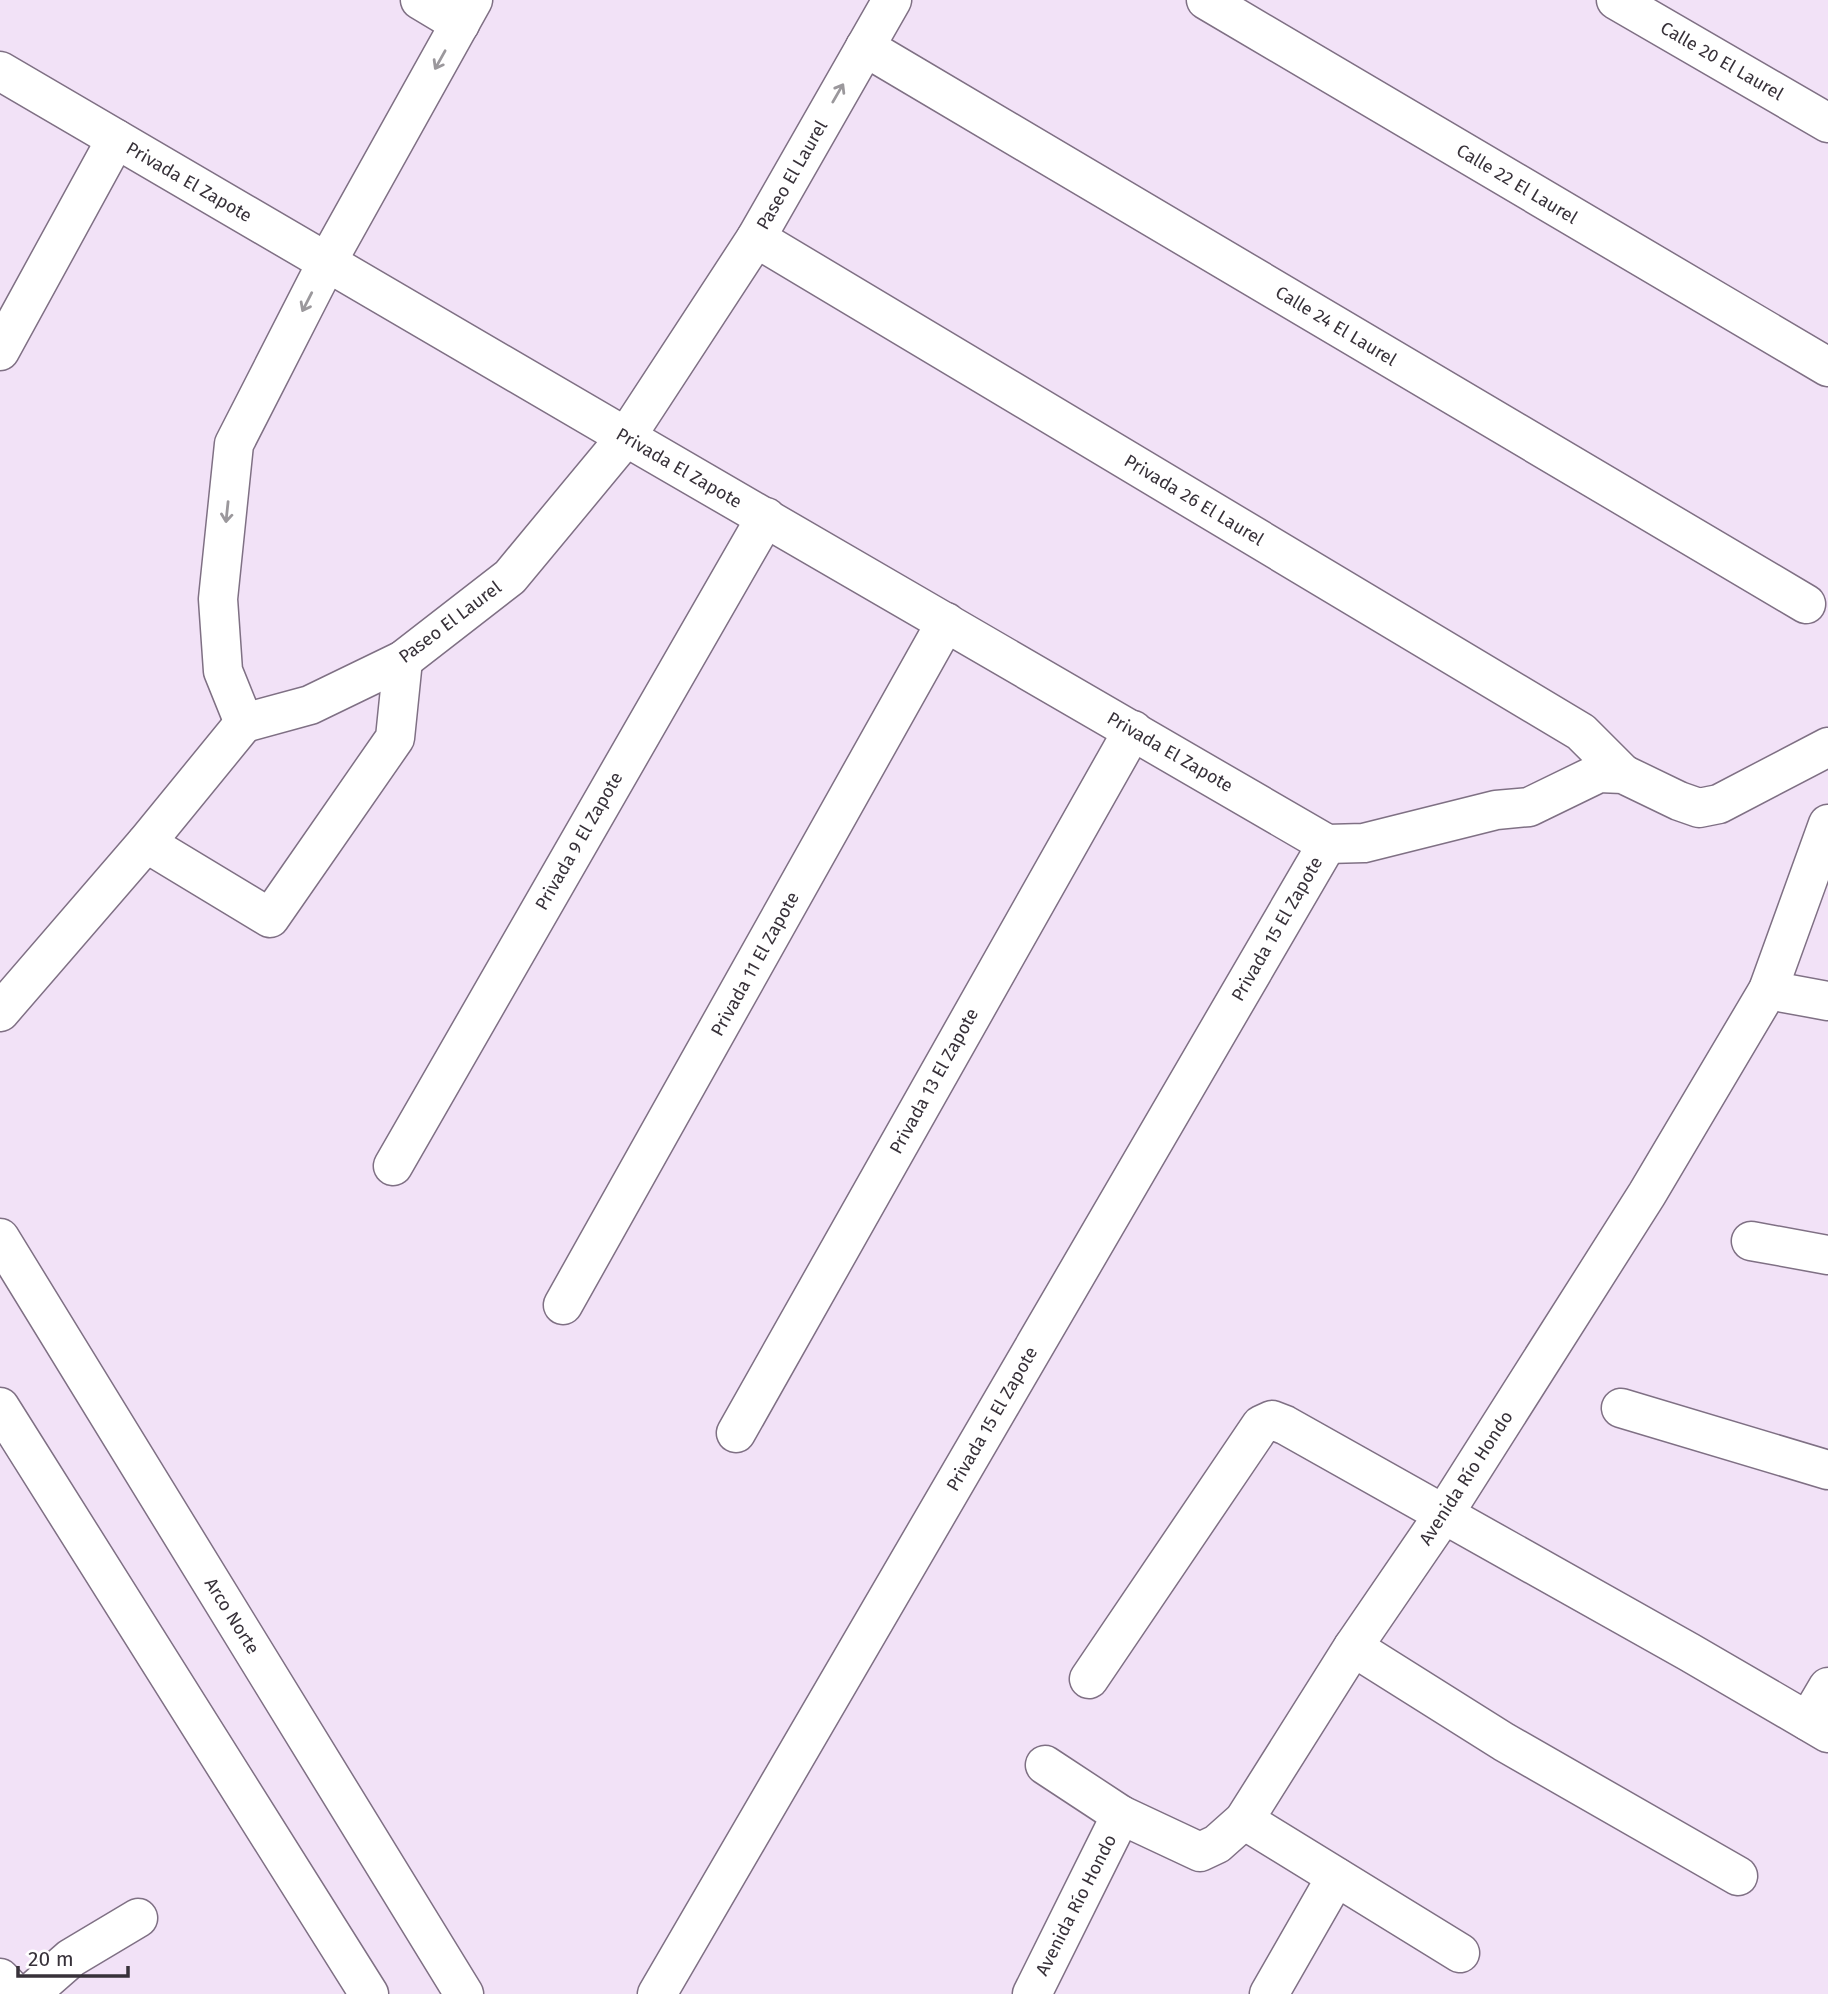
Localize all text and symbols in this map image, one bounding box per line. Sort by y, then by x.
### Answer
street label: Calle 20 El Laurel [1657,17,1787,105]
one-way arrow [432,49,446,69]
one-way arrow [832,84,846,104]
street label: Paseo El Laurel [752,116,832,234]
street label: Privada El Zapote [122,137,256,227]
street label: Calle 22 El Laurel [1453,139,1581,229]
street label: Calle 24 El Laurel [1271,281,1401,371]
one-way arrow [299,291,313,312]
street label: Privada El Zapote [612,423,746,513]
street label: Privada 26 El Laurel [1120,450,1268,550]
one-way arrow [220,500,233,522]
street label: Paseo El Laurel [394,576,506,668]
street label: Privada El Zapote [1103,707,1237,797]
street label: Privada 9 El Zapote [531,768,627,914]
street label: Privada 15 El Zapote [1227,853,1327,1005]
street label: Privada 11 El Zapote [706,888,804,1040]
street label: Privada 13 El Zapote [885,1004,983,1158]
street label: Privada 15 El Zapote [942,1343,1042,1495]
street label: Avenida Río Hondo [1414,1407,1518,1549]
street label: Arco Norte [200,1574,264,1658]
street label: Avenida Río Hondo [1031,1831,1121,1979]
scale bar [18,1934,128,1978]
text: 20 m [28,1946,74,1972]

